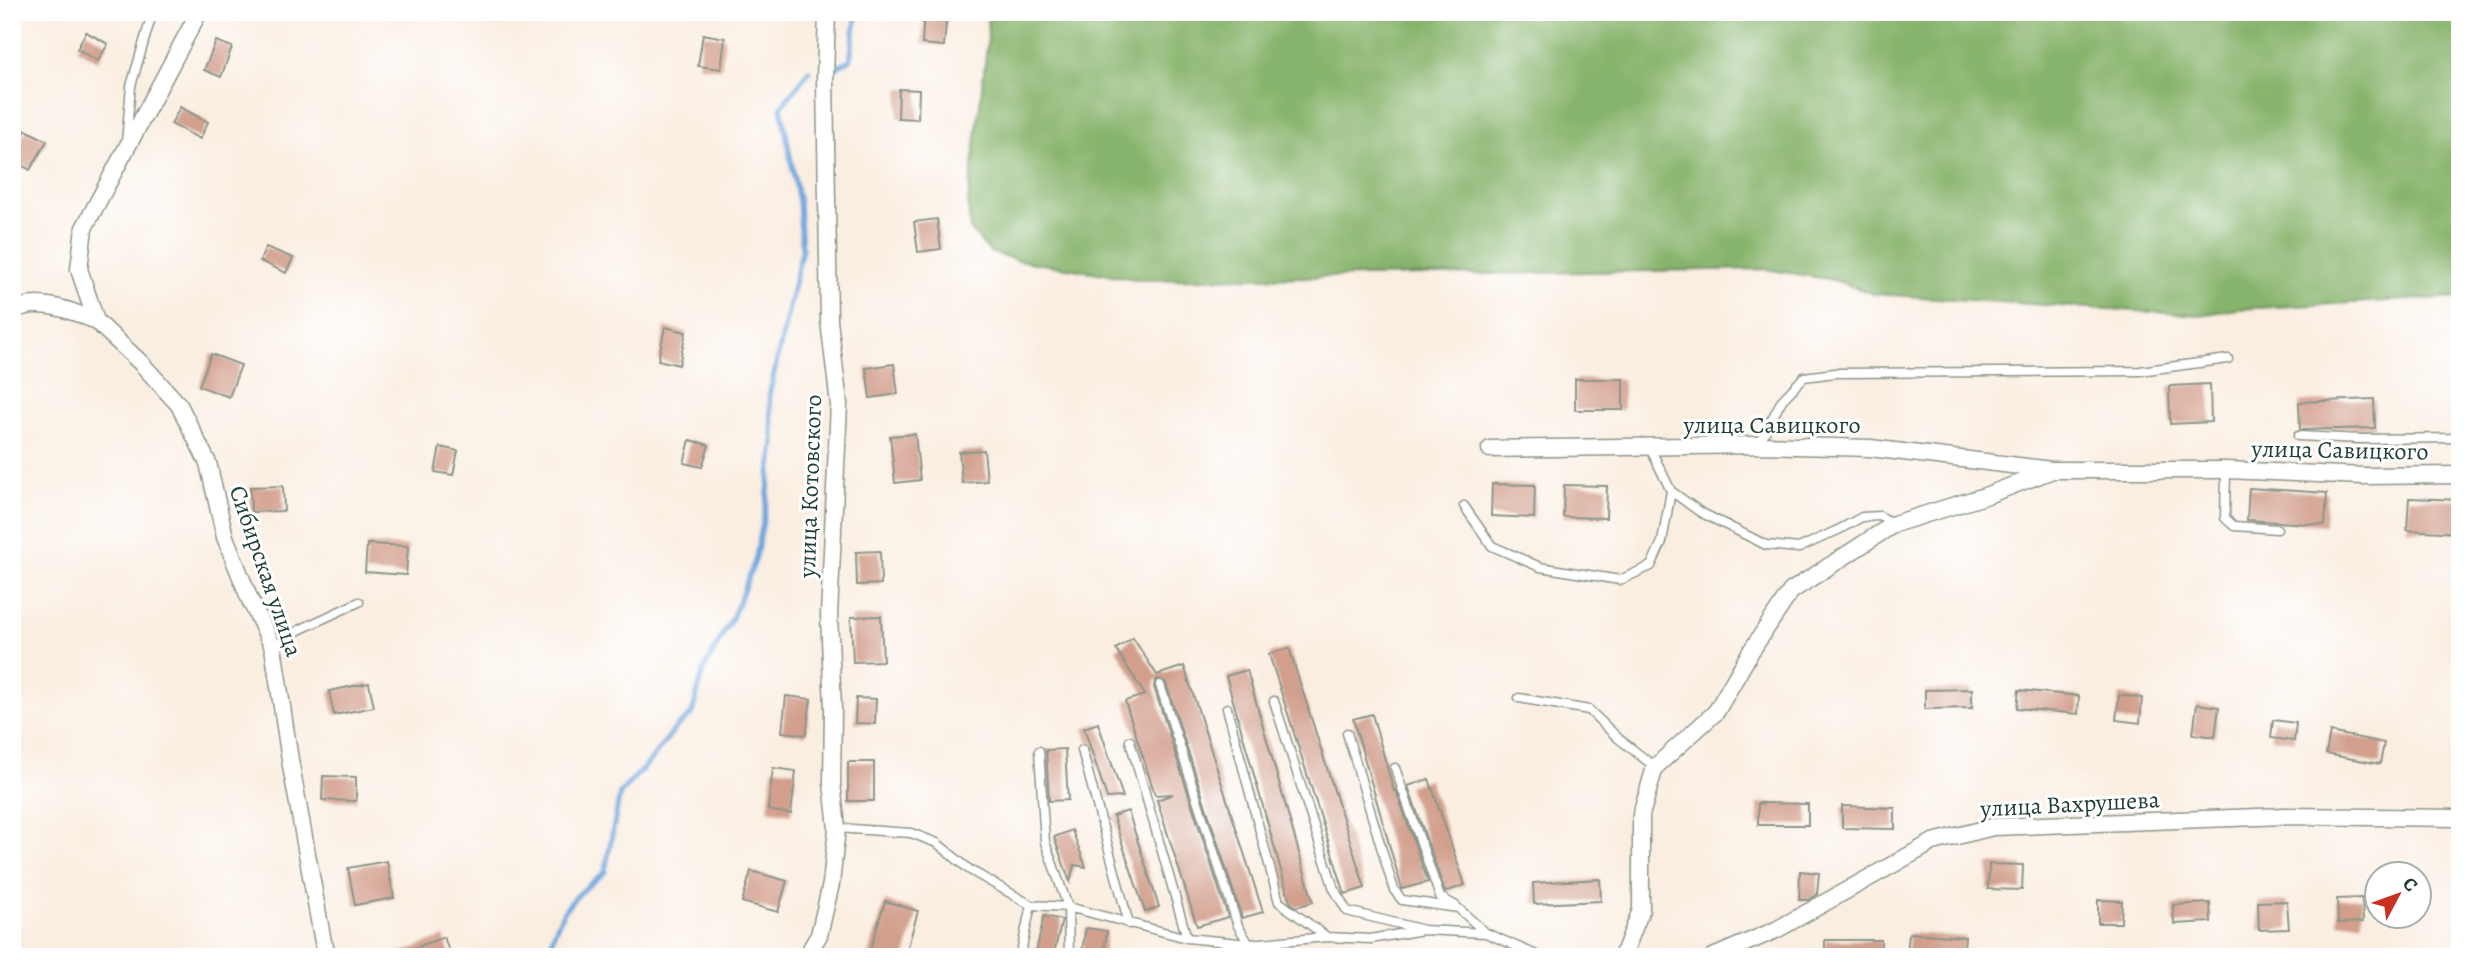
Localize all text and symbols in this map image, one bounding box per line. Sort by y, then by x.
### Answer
street label: улица Котовского [791,394,829,579]
street label: улица Савицкого [1682,409,1861,441]
street label: улица Савицкого [2250,432,2429,468]
street label: Сибирская улица [222,481,310,661]
street label: улица Вахрушева [1979,783,2160,825]
north arrow [2364,860,2434,930]
text: С [2396,872,2424,897]

